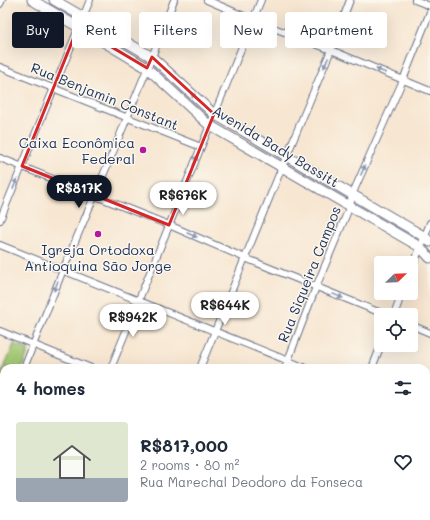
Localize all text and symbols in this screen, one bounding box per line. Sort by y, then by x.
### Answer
chip: Buy [12,12,64,48]
chip: Rent [72,12,131,48]
chip: Filters [139,12,212,48]
chip: New [220,12,277,48]
chip: Apartment [285,12,387,48]
one-way arrow [323,57,329,68]
street label: Rua Benjamin Constant [28,58,182,134]
one-way arrow [374,68,386,74]
one-way arrow [190,92,200,102]
street label: Avenida Bady Bassitt [209,101,343,191]
place label: Caixa Econômica Federal [19,133,135,168]
marker: Caixa Econômica Federal [138,145,148,155]
one-way arrow [193,154,199,166]
one-way arrow [360,165,366,176]
pin: R$817K [46,175,112,209]
one-way arrow [12,177,18,189]
text: R$817K [56,179,102,196]
pin: R$676K [150,182,216,216]
text: R$676K [159,186,207,203]
street label: Rua Siqueira Campos [273,203,345,345]
marker: Igreja Ortodoxa Antioquina São Jorge [93,229,103,239]
one-way arrow [186,232,198,238]
place label: Igreja Ortodoxa Antioquina São Jorge [24,240,172,275]
north arrow [374,256,418,300]
map controls [374,256,418,352]
one-way arrow [53,281,59,293]
pin: R$644K [192,292,258,326]
one-way arrow [332,293,344,299]
text: R$644K [200,296,250,313]
pin: R$942K [100,304,166,338]
text: R$942K [109,308,157,325]
button: locate [374,308,418,352]
text: 4 homes [16,377,85,399]
icon: filters [392,377,414,399]
text: R$817,000 [140,434,228,456]
icon: home [48,438,96,486]
icon: heart [392,451,414,473]
text: 2 rooms · 80 m² [140,456,239,473]
text: Rua Marechal Deodoro da Fonseca [140,473,363,490]

